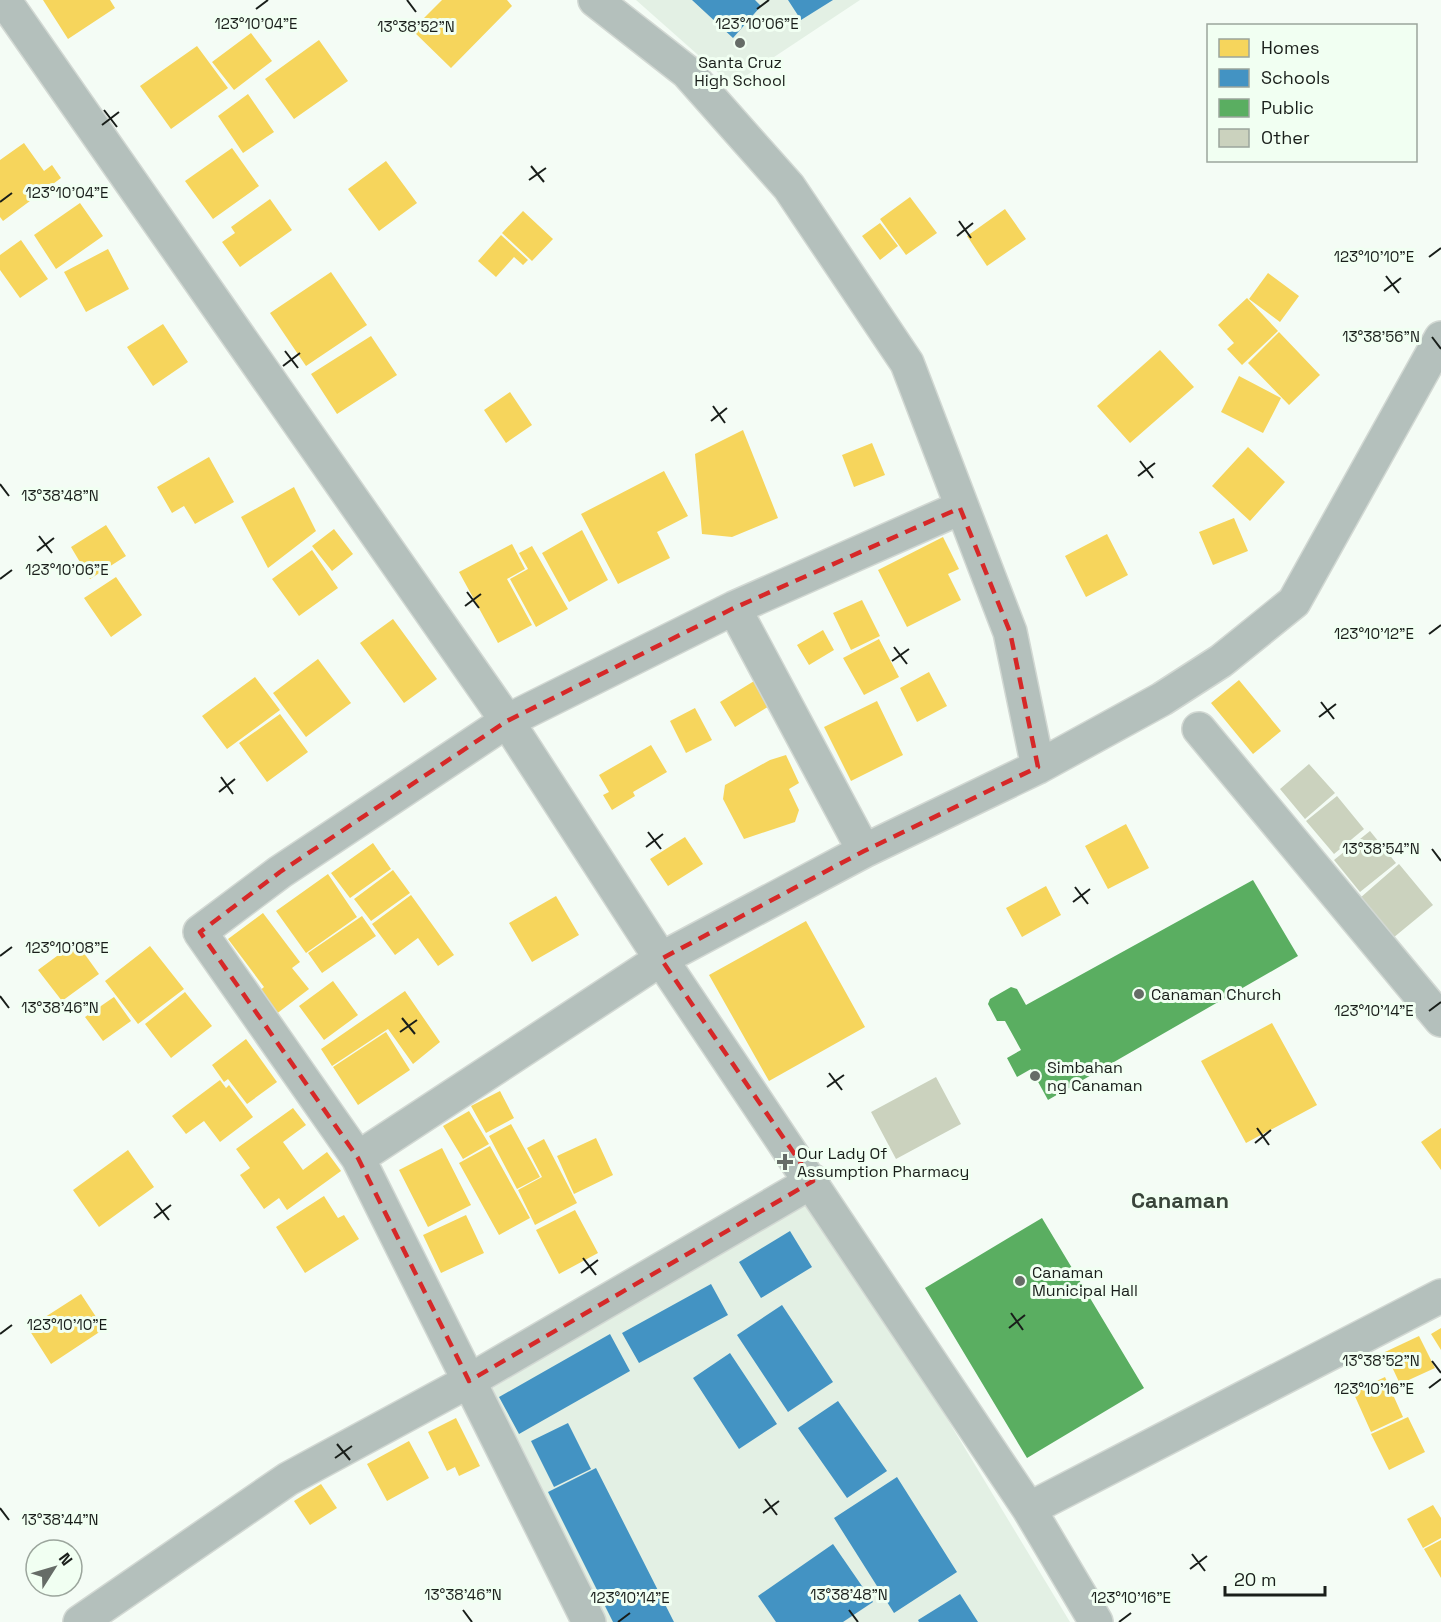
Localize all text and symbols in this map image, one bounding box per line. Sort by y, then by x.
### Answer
text: 123°10'04"E [215,14,297,33]
text: 123°10'06"E [715,14,799,33]
text: 13°38'52"N [377,17,455,36]
legend [1207,24,1417,162]
marker: Santa Cruz High School [733,36,747,50]
text: Homes [1261,36,1320,59]
place label: Santa Cruz High School [694,52,786,91]
text: Schools [1261,66,1330,89]
text: Public [1261,96,1314,119]
text: Other [1261,126,1310,149]
text: 123°10'04"E [26,183,108,202]
text: 123°10'10"E [1334,247,1414,266]
text: 13°38'56"N [1342,327,1420,346]
text: 13°38'48"N [21,486,99,505]
text: 123°10'06"E [25,560,109,579]
text: 123°10'12"E [1334,624,1414,643]
text: 13°38'54"N [1342,839,1420,858]
text: 123°10'08"E [25,938,109,957]
place label: Canaman Church [1151,984,1281,1005]
marker: Canaman Church [1132,987,1146,1001]
text: 13°38'46"N [21,998,99,1017]
text: 123°10'14"E [1334,1001,1414,1020]
place label: Simbahan ng Canaman [1047,1057,1142,1096]
marker: Simbahan ng Canaman [1028,1069,1042,1083]
place label: Our Lady Of Assumption Pharmacy [797,1143,969,1182]
marker: Our Lady Of Assumption Pharmacy [778,1155,792,1169]
district label: Canaman [1131,1186,1229,1214]
place label: Canaman Municipal Hall [1032,1262,1138,1301]
marker: Canaman Municipal Hall [1013,1274,1027,1288]
text: 123°10'10"E [27,1315,107,1334]
text: 13°38'52"N [1342,1351,1420,1370]
text: 123°10'16"E [1334,1379,1414,1398]
text: 13°38'44"N [21,1510,99,1529]
north arrow [24,1538,84,1598]
text: N [54,1549,77,1570]
scale bar [1225,1559,1326,1597]
text: 20 m [1234,1568,1277,1591]
text: 13°38'46"N [424,1585,502,1604]
text: 13°38'48"N [810,1585,888,1604]
text: 123°10'14"E [590,1588,670,1607]
text: 123°10'16"E [1091,1588,1171,1607]

